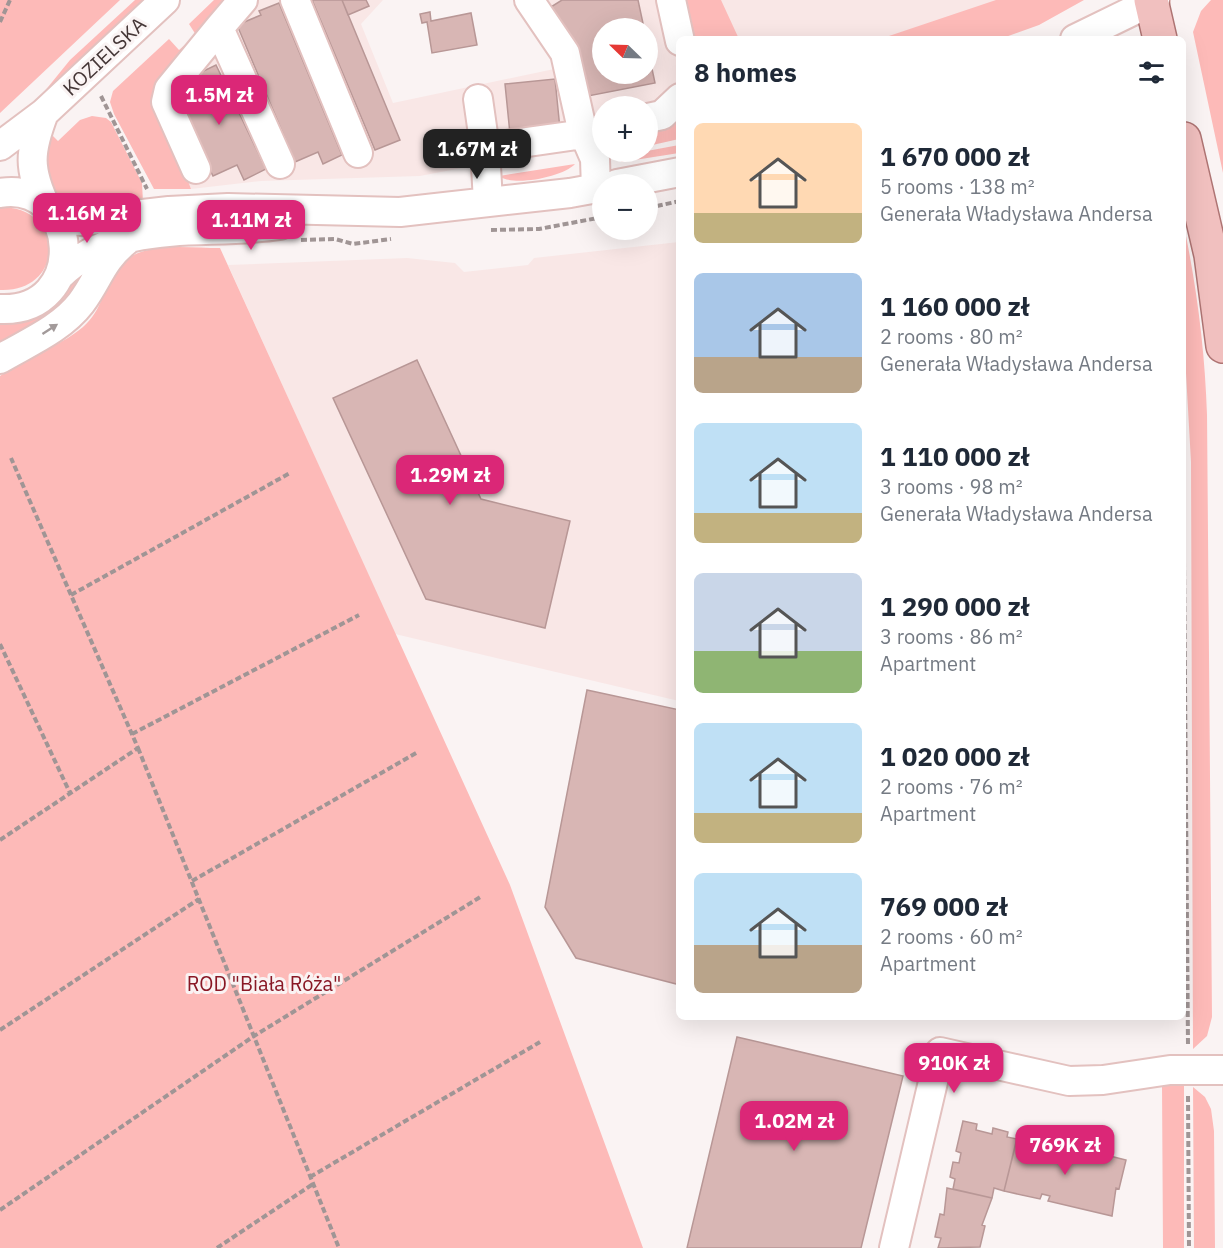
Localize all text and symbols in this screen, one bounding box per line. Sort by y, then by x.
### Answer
street label: KOZIELSKA [57,10,152,101]
north arrow [592,18,658,84]
map controls [592,18,658,240]
text: 8 homes [694,55,797,89]
icon: filters [1135,56,1168,89]
pin: 1.5M zł [164,75,274,126]
text: 1.5M zł [185,81,253,108]
button: + [592,96,658,162]
pin: 1.67M zł [415,129,539,180]
text: 1.67M zł [437,135,517,162]
text: 1 670 000 zł [880,139,1029,173]
icon: home [742,147,814,219]
text: 5 rooms · 138 m² [880,173,1035,200]
button: − [592,174,658,240]
pin: 1.16M zł [25,193,149,244]
text: 1.16M zł [47,199,127,226]
pin: 1.11M zł [189,200,313,251]
text: Generała Władysława Andersa [880,200,1153,227]
text: 1.11M zł [211,206,291,233]
text: 1 160 000 zł [880,289,1029,323]
icon: home [742,297,814,369]
one-way arrow [42,323,58,335]
text: 2 rooms · 80 m² [880,323,1023,350]
text: Generała Władysława Andersa [880,350,1153,377]
text: 1 110 000 zł [880,439,1029,473]
icon: home [742,447,814,519]
pin: 1.29M zł [388,455,512,506]
text: 1.29M zł [410,461,490,488]
text: 3 rooms · 98 m² [880,473,1023,500]
text: Generała Władysława Andersa [880,500,1153,527]
text: 1 290 000 zł [880,589,1029,623]
icon: home [742,597,814,669]
text: 3 rooms · 86 m² [880,623,1023,650]
text: Apartment [880,650,976,677]
text: 1 020 000 zł [880,739,1029,773]
icon: home [742,747,814,819]
text: 2 rooms · 76 m² [880,773,1023,800]
text: Apartment [880,800,976,827]
text: 769 000 zł [880,889,1008,923]
icon: home [742,897,814,969]
text: 2 rooms · 60 m² [880,923,1023,950]
text: Apartment [880,950,976,977]
park label: ROD "Biała Róża" [187,970,341,997]
pin: 910K zł [899,1043,1009,1094]
text: 910K zł [918,1049,990,1076]
pin: 1.02M zł [732,1101,856,1152]
text: 1.02M zł [754,1107,834,1134]
pin: 769K zł [1010,1125,1120,1176]
text: 769K zł [1029,1131,1101,1158]

